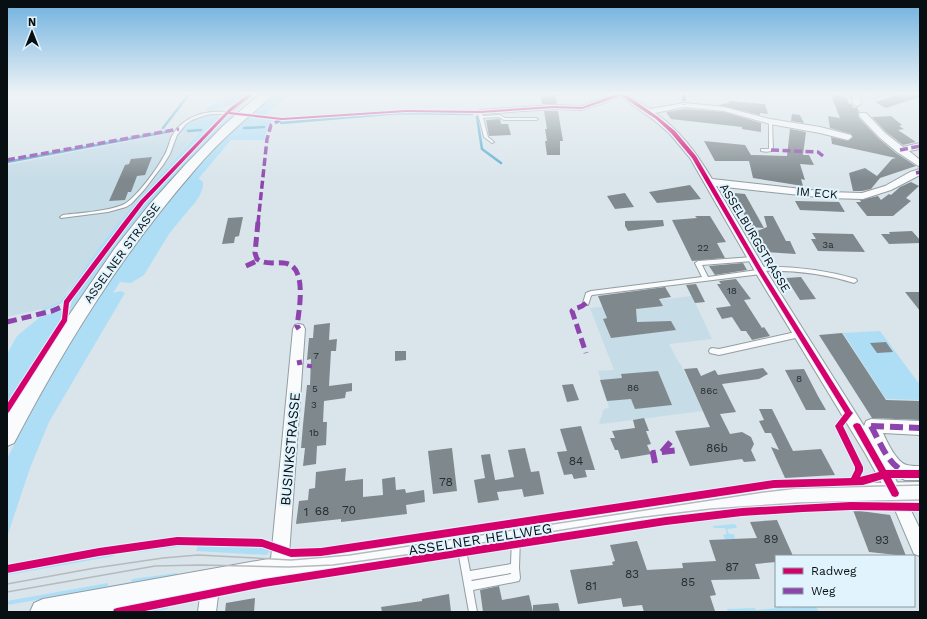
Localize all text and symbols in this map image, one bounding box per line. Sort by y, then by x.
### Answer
north arrow [12,12,52,52]
text: N [28,16,36,29]
street label: ASSELBURGSTRASSE [717,181,793,295]
street label: IM ECK [796,184,838,202]
street label: ASSELNER STRASSE [81,200,163,306]
house number: 3a [822,239,834,250]
house number: 22 [697,242,709,253]
house number: 18 [727,285,737,296]
house number: 7 [313,350,319,361]
house number: 8 [796,373,802,384]
house number: 86 [627,382,639,393]
house number: 5 [312,383,318,394]
house number: 86c [700,385,718,396]
street label: BUSINKSTRASSE [277,392,303,506]
house number: 3 [311,399,317,410]
house number: 1b [309,427,319,438]
house number: 86b [706,441,728,455]
house number: 84 [569,454,583,468]
house number: 78 [439,475,453,489]
house number: 70 [342,503,356,517]
house number: 68 [315,504,329,518]
house number: 1 [304,505,308,519]
street label: ASSELNER HELLWEG [407,520,553,558]
house number: 89 [764,532,778,546]
house number: 93 [875,533,889,547]
legend [775,555,915,607]
house number: 87 [725,560,739,574]
text: Radweg [811,564,857,578]
house number: 83 [625,567,639,581]
house number: 85 [681,575,695,589]
house number: 81 [585,579,597,593]
text: Weg [811,584,836,598]

